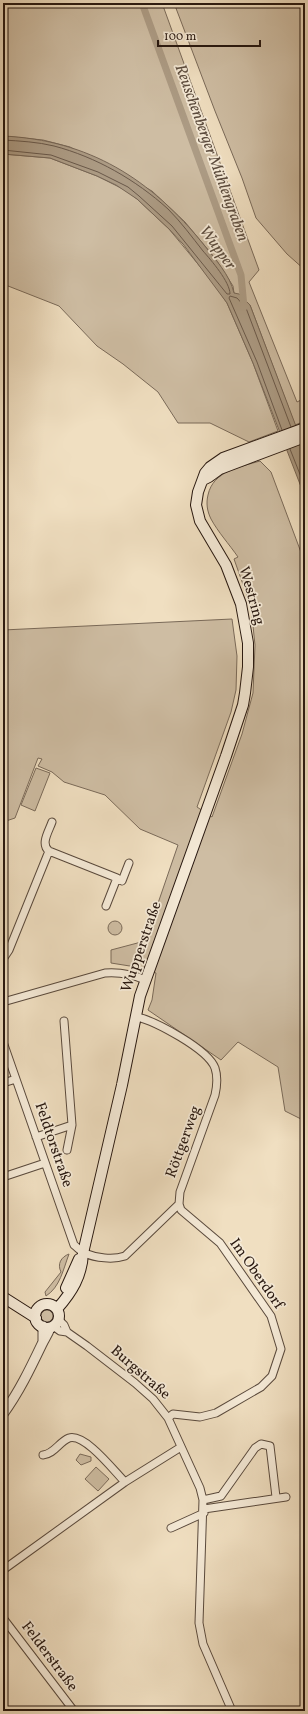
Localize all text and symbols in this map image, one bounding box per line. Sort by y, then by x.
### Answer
scale bar [158,22,260,48]
text: 100 m [164,29,197,45]
water label: Reuschenberger Mühlengraben [169,61,253,245]
water label: Wupper [193,221,241,275]
street label: Westring [233,564,269,628]
street label: Wupperstraße [117,899,167,995]
street label: Feldtorstraße [29,1100,77,1190]
street label: Röttgerweg [161,1103,207,1181]
street label: Im Oberdorf [224,1234,289,1315]
street label: Burgstraße [105,1341,175,1405]
street label: Felderstraße [16,1618,82,1696]

